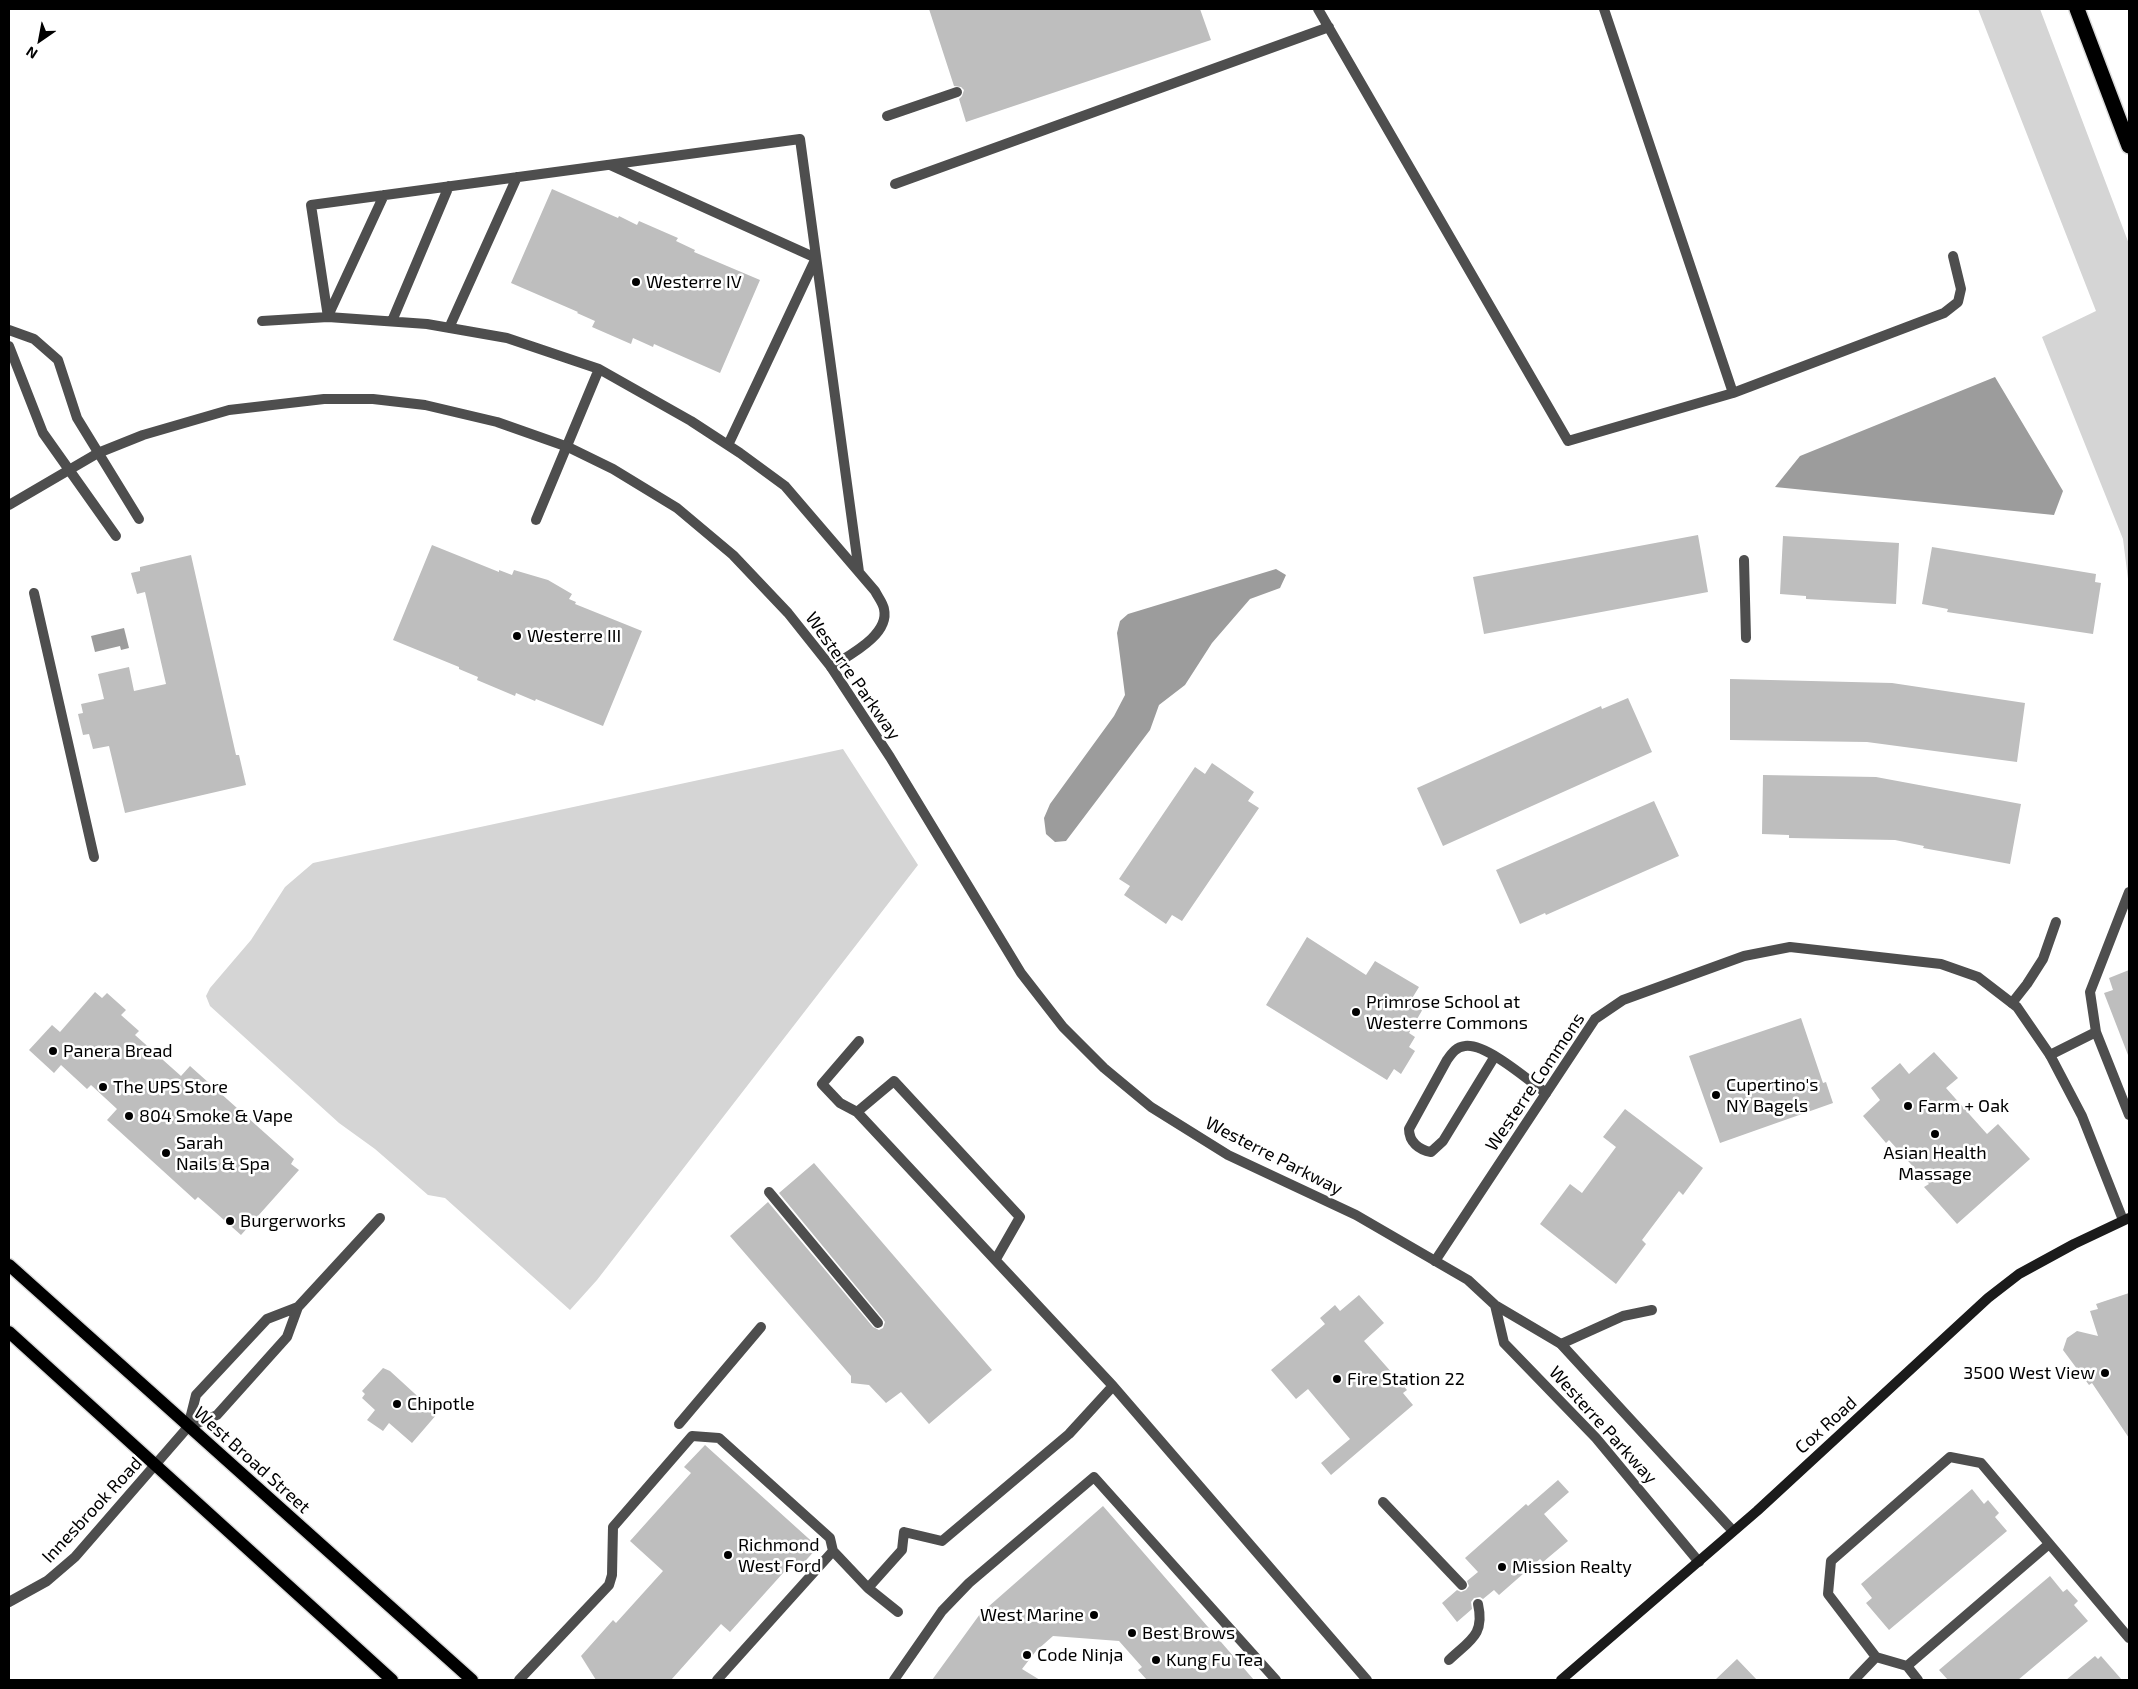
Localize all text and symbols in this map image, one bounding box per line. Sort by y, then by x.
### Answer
north arrow [15,15,65,65]
text: N [23,43,40,63]
place label: Westerre IV [646,271,742,293]
marker: Westerre IV [630,276,642,288]
street label: Westerre Parkway [801,608,905,744]
place label: Westerre III [527,625,621,647]
marker: Westerre III [511,630,523,642]
place label: Primrose School at Westerre Commons [1366,991,1528,1034]
marker: Primrose School at Westerre Commons [1350,1006,1362,1018]
street label: Westerre Commons [1481,1009,1589,1155]
place label: Panera Bread [63,1040,173,1062]
marker: Panera Bread [47,1045,59,1057]
place label: Cupertino's NY Bagels [1726,1074,1818,1116]
place label: The UPS Store [113,1076,228,1098]
marker: The UPS Store [97,1081,109,1093]
marker: Cupertino's NY Bagels [1710,1089,1722,1101]
place label: Farm + Oak [1918,1095,2009,1117]
marker: Farm + Oak [1902,1100,1914,1112]
place label: 804 Smoke & Vape [139,1105,293,1127]
marker: 804 Smoke & Vape [123,1110,135,1122]
street label: Westerre Parkway [1202,1112,1346,1200]
marker: Asian Health Massage [1929,1128,1941,1140]
place label: Sarah Nails & Spa [176,1132,270,1174]
place label: Asian Health Massage [1883,1142,1987,1184]
marker: Sarah Nails & Spa [160,1147,172,1159]
place label: Burgerworks [240,1210,346,1232]
marker: Burgerworks [224,1215,236,1227]
street label: Westerre Parkway [1544,1362,1662,1488]
place label: 3500 West View [1963,1362,2095,1384]
marker: 3500 West View [2099,1367,2111,1379]
place label: Fire Station 22 [1347,1368,1465,1390]
marker: Fire Station 22 [1331,1373,1343,1385]
street label: Cox Road [1791,1392,1861,1458]
place label: Chipotle [407,1393,475,1415]
marker: Chipotle [391,1398,403,1410]
street label: West Broad Street [189,1402,315,1518]
street label: Innesbrook Road [37,1453,147,1567]
place label: Richmond West Ford [738,1534,821,1576]
marker: Richmond West Ford [722,1549,734,1561]
place label: Mission Realty [1512,1556,1632,1578]
marker: Mission Realty [1496,1561,1508,1573]
place label: West Marine [980,1604,1084,1626]
marker: West Marine [1088,1609,1100,1621]
place label: Best Brows [1142,1622,1235,1644]
marker: Best Brows [1126,1627,1138,1639]
place label: Code Ninja [1037,1644,1123,1666]
marker: Code Ninja [1021,1649,1033,1661]
place label: Kung Fu Tea [1166,1649,1263,1671]
marker: Kung Fu Tea [1150,1654,1162,1666]

